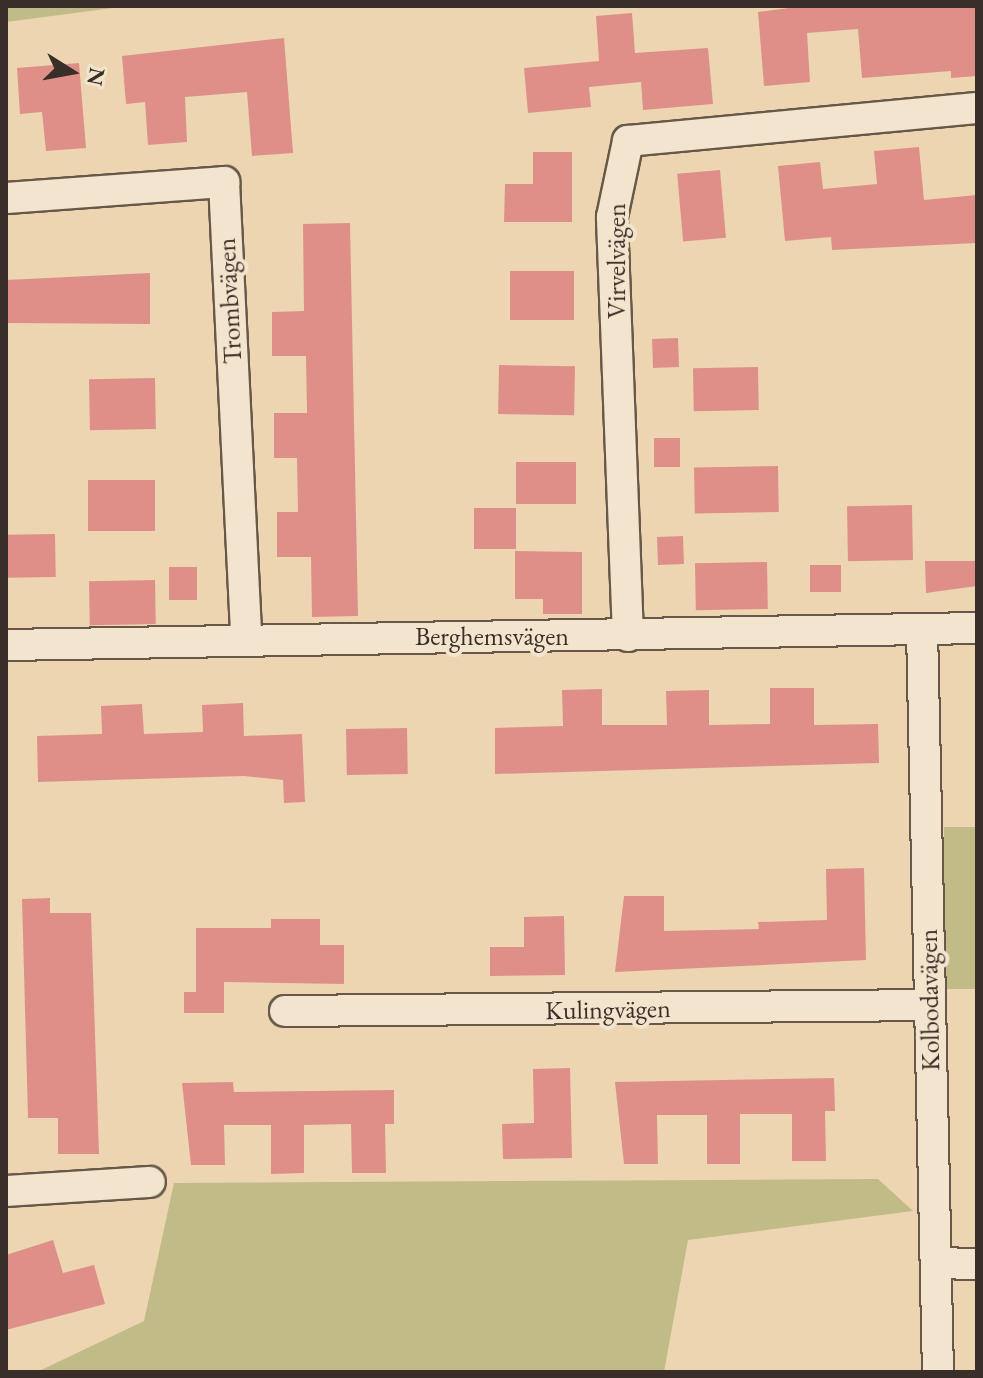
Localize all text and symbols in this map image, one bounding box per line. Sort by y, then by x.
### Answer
north arrow [32,32,112,112]
text: N [80,65,112,88]
street label: Virvelvägen [601,203,633,319]
street label: Trombvägen [211,237,249,365]
street label: Berghemsvägen [415,621,569,653]
street label: Kolbodavägen [913,929,947,1071]
street label: Kulingvägen [545,993,671,1027]

